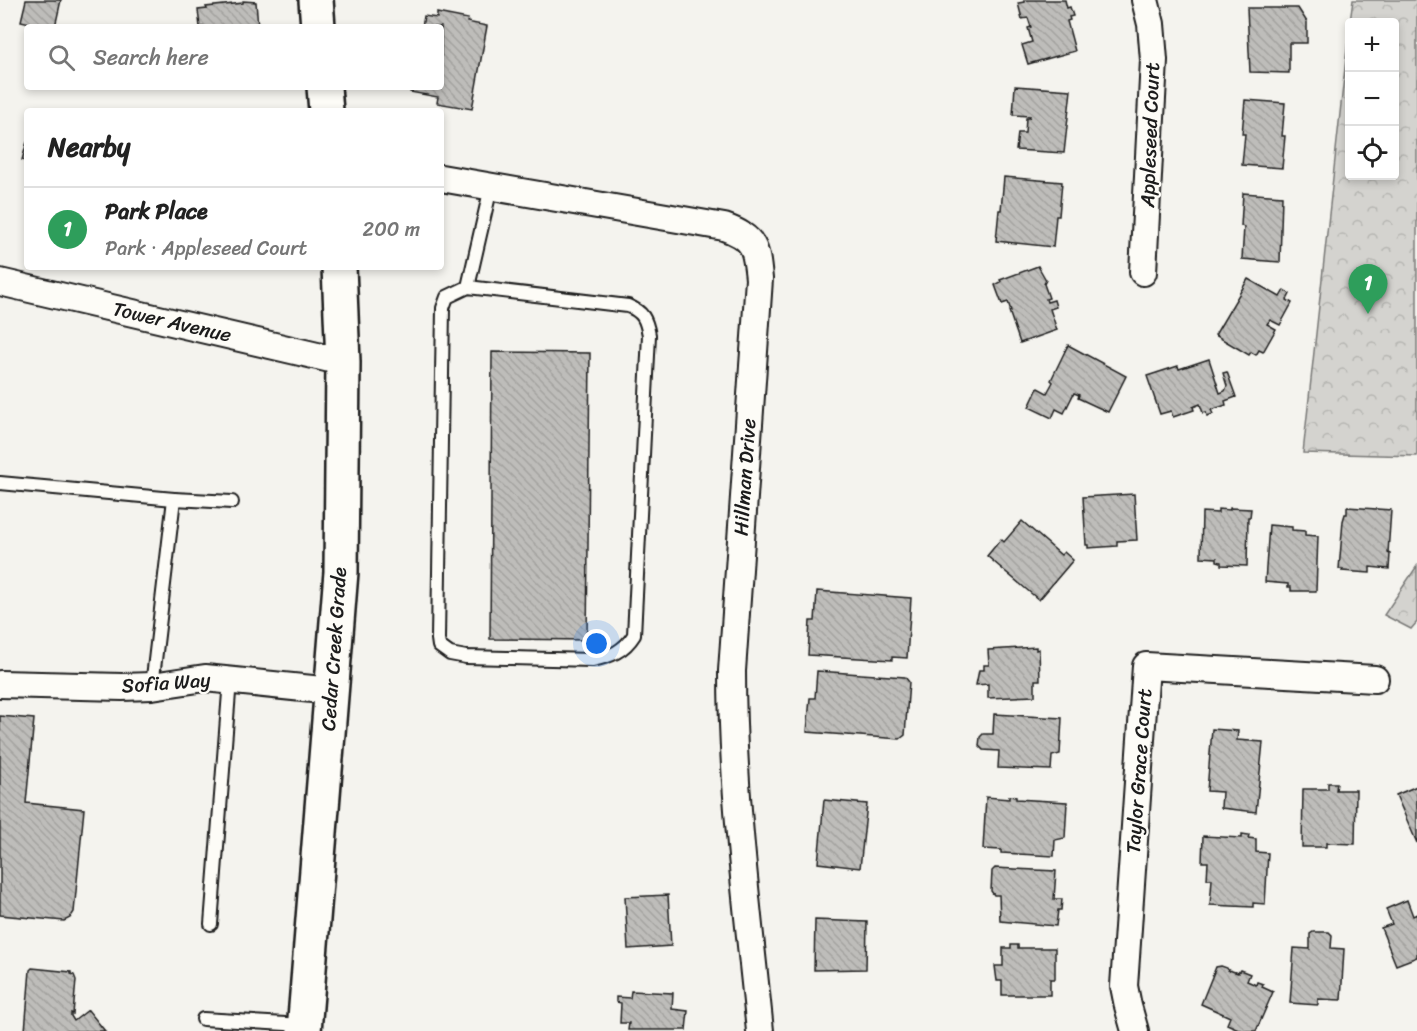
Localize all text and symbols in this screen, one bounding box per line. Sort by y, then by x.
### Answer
map controls [1345,18,1399,180]
button: + [1345,18,1399,72]
search box [24,24,444,90]
text: Search here [93,38,209,77]
icon: search [45,41,78,74]
street label: Appleseed Court [1130,61,1170,209]
button: − [1345,72,1399,126]
text: Nearby [48,124,130,170]
button: locate [1345,126,1399,180]
text: Park Place [105,192,208,231]
text: 1 [63,212,72,247]
text: 200 m [363,212,420,247]
text: Park · Appleseed Court [105,231,307,266]
pin: 1 [1348,264,1388,314]
street label: Tower Avenue [109,291,235,353]
street label: Hillman Drive [723,417,767,537]
street label: Cedar Creek Grade [311,566,357,732]
your location [582,629,611,658]
street label: Sofia Way [120,662,212,704]
street label: Taylor Grace Court [1116,687,1162,855]

